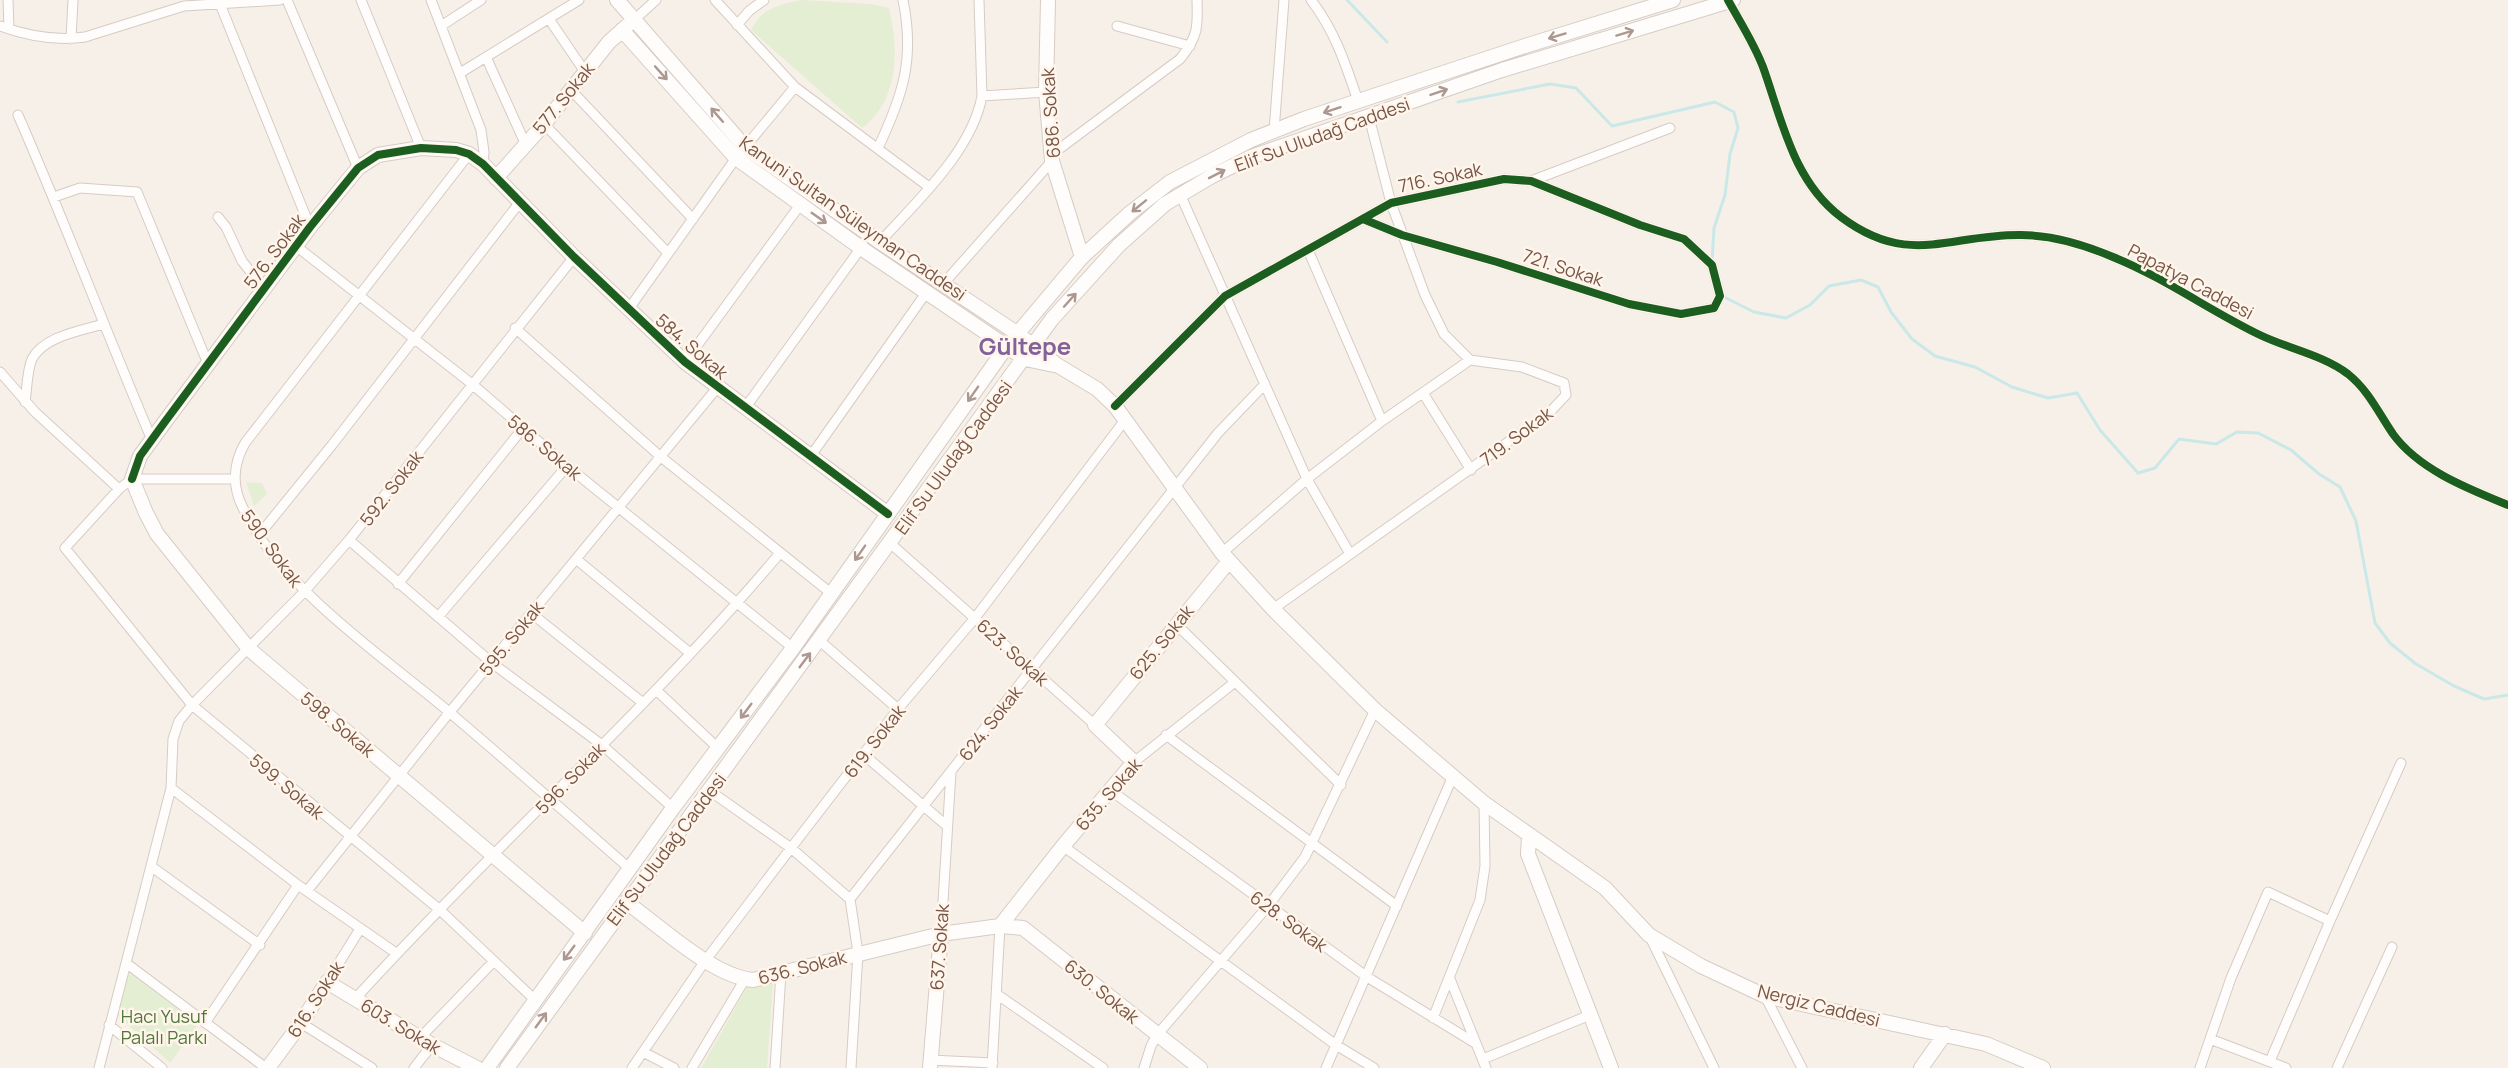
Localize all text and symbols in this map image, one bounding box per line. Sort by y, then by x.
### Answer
one-way arrow [1615,27,1634,38]
one-way arrow [1548,31,1567,42]
street label: 577. Sokak [527,56,600,139]
one-way arrow [654,65,668,80]
street label: 686. Sokak [1035,66,1065,159]
one-way arrow [1429,86,1448,97]
street label: Elif Su Uludağ Caddesi [1231,91,1413,177]
one-way arrow [1323,106,1342,117]
one-way arrow [710,108,724,123]
street label: Kanuni Sultan Süleyman Caddesi [735,130,971,306]
street label: 716. Sokak [1396,156,1485,198]
one-way arrow [1207,167,1225,179]
one-way arrow [1132,199,1148,212]
street label: 576. Sokak [238,208,311,294]
one-way arrow [810,212,827,224]
street label: Papatya Caddesi [2124,238,2258,324]
street label: 721. Sokak [1520,243,1607,292]
one-way arrow [1063,292,1077,307]
street label: 584. Sokak [651,308,734,385]
district label: Gültepe [979,329,1071,362]
street label: Elif Su Uludağ Caddesi [889,375,1017,539]
one-way arrow [967,385,979,402]
street label: 719. Sokak [1475,400,1558,471]
street label: 586. Sokak [503,409,588,486]
street label: 592. Sokak [354,444,429,531]
street label: 590. Sokak [236,504,309,592]
one-way arrow [854,545,867,561]
street label: 595. Sokak [473,595,549,680]
street label: 625. Sokak [1123,599,1199,684]
street label: 623. Sokak [972,613,1055,691]
one-way arrow [799,652,812,668]
street label: 624. Sokak [953,680,1028,765]
street label: 598. Sokak [296,686,381,763]
street label: 619. Sokak [838,699,911,782]
one-way arrow [740,703,753,719]
street label: 596. Sokak [530,736,611,819]
street label: 599. Sokak [245,748,330,825]
street label: 635. Sokak [1070,752,1147,836]
street label: Elif Su Uludağ Caddesi [601,768,731,930]
street label: 628. Sokak [1246,885,1333,958]
street label: 637. Sokak [924,902,954,991]
street label: 636. Sokak [755,944,850,990]
one-way arrow [563,945,576,961]
street label: 630. Sokak [1060,953,1145,1029]
street label: 616. Sokak [281,955,349,1042]
street label: Nergiz Caddesi [1755,978,1883,1032]
street label: 603. Sokak [356,993,447,1060]
park label: Hacı Yusuf Palalı Parkı [121,1004,208,1049]
one-way arrow [535,1013,547,1029]

